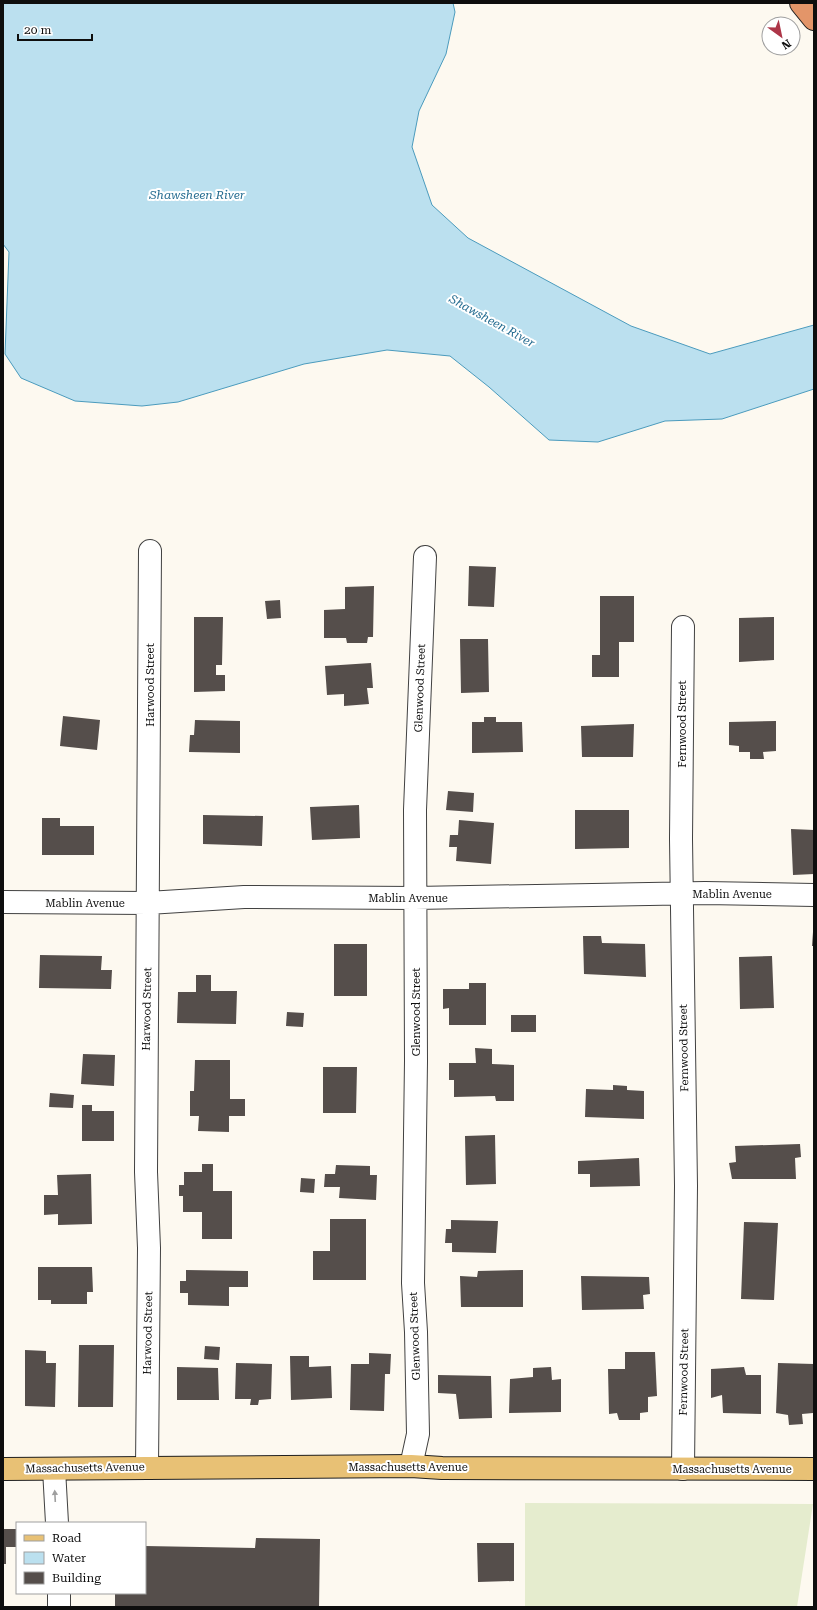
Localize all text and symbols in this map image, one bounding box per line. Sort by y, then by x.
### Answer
scale bar [18,16,92,42]
north arrow [761,16,801,56]
text: 20 m [24,23,51,37]
text: N [779,36,793,52]
water label: Shawsheen River [148,188,245,202]
water label: Shawsheen River [446,291,537,350]
street label: Harwood Street [144,643,157,727]
street label: Glenwood Street [412,643,428,733]
street label: Fernwood Street [676,680,689,768]
street label: Mablin Avenue [692,888,772,901]
street label: Mablin Avenue [368,892,448,905]
street label: Mablin Avenue [45,897,125,910]
street label: Harwood Street [140,967,154,1051]
street label: Glenwood Street [410,968,423,1056]
street label: Fernwood Street [677,1004,691,1092]
street label: Harwood Street [141,1291,155,1375]
street label: Glenwood Street [407,1291,423,1381]
street label: Fernwood Street [677,1328,691,1416]
street label: Massachusetts Avenue [25,1460,145,1476]
street label: Massachusetts Avenue [348,1461,468,1474]
street label: Massachusetts Avenue [672,1463,792,1476]
one-way arrow [52,1490,59,1502]
legend [16,1522,146,1594]
text: Road [52,1531,82,1545]
text: Water [52,1551,86,1565]
text: Building [52,1571,101,1585]

